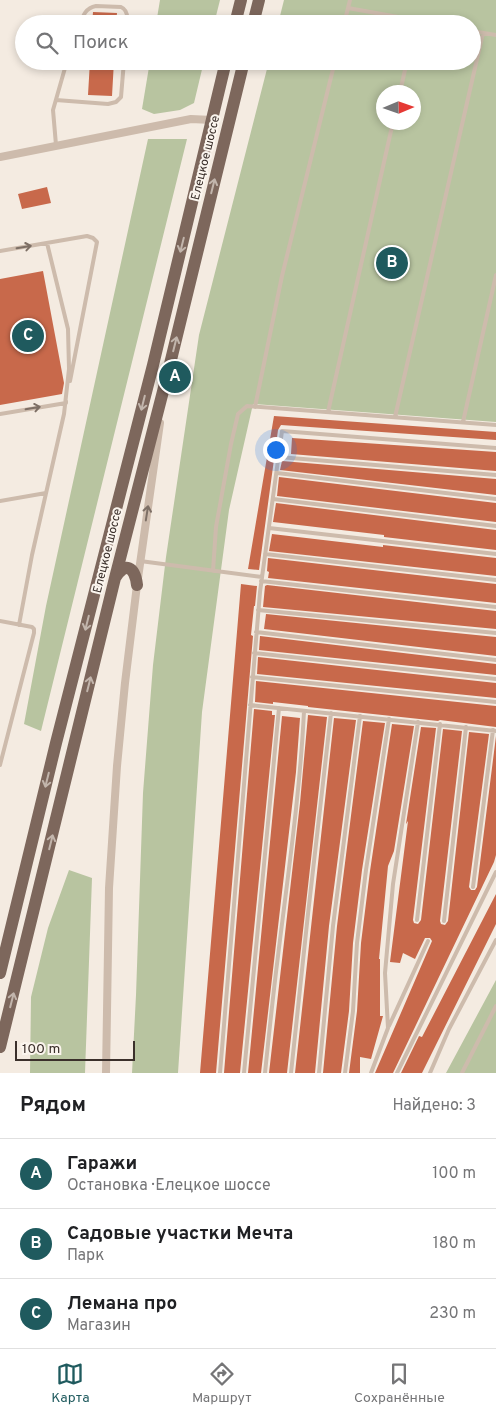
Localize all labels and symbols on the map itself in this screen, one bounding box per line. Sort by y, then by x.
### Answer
north arrow [376,85,421,130]
street label: Елецкое шоссе [188,114,224,202]
one-way arrow [209,179,218,195]
one-way arrow [177,236,186,252]
one-way arrow [15,242,31,252]
pin: B [376,244,408,282]
pin: C [12,317,44,355]
one-way arrow [171,336,180,352]
pin: A [159,358,191,396]
one-way arrow [138,394,148,410]
one-way arrow [24,402,40,412]
your location [263,437,289,463]
one-way arrow [142,505,152,521]
street label: Елецкое шоссе [90,507,126,595]
one-way arrow [82,614,91,630]
one-way arrow [85,677,94,693]
one-way arrow [42,772,51,788]
one-way arrow [47,835,56,851]
one-way arrow [8,992,17,1008]
scale bar [15,1038,135,1061]

